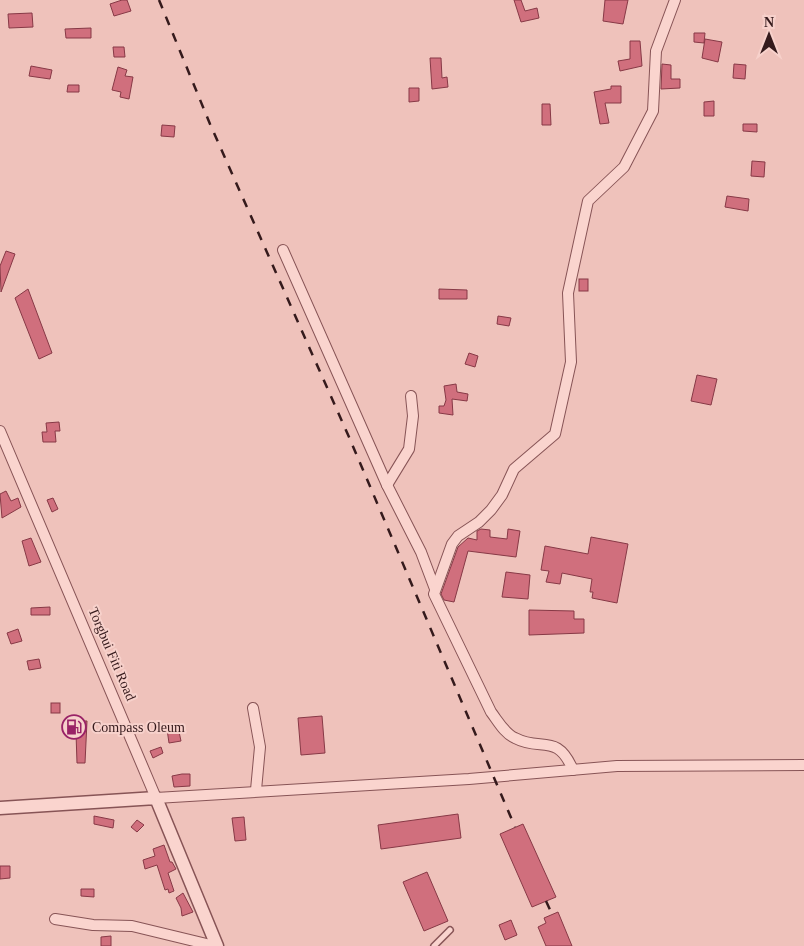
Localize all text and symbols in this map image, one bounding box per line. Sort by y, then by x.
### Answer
north arrow [744,10,794,60]
text: N [764,15,774,30]
street label: Torgbui Fiti Road [86,605,138,703]
fuel station icon: Compass Oleum [61,714,87,740]
place label: Compass Oleum [92,720,185,735]

